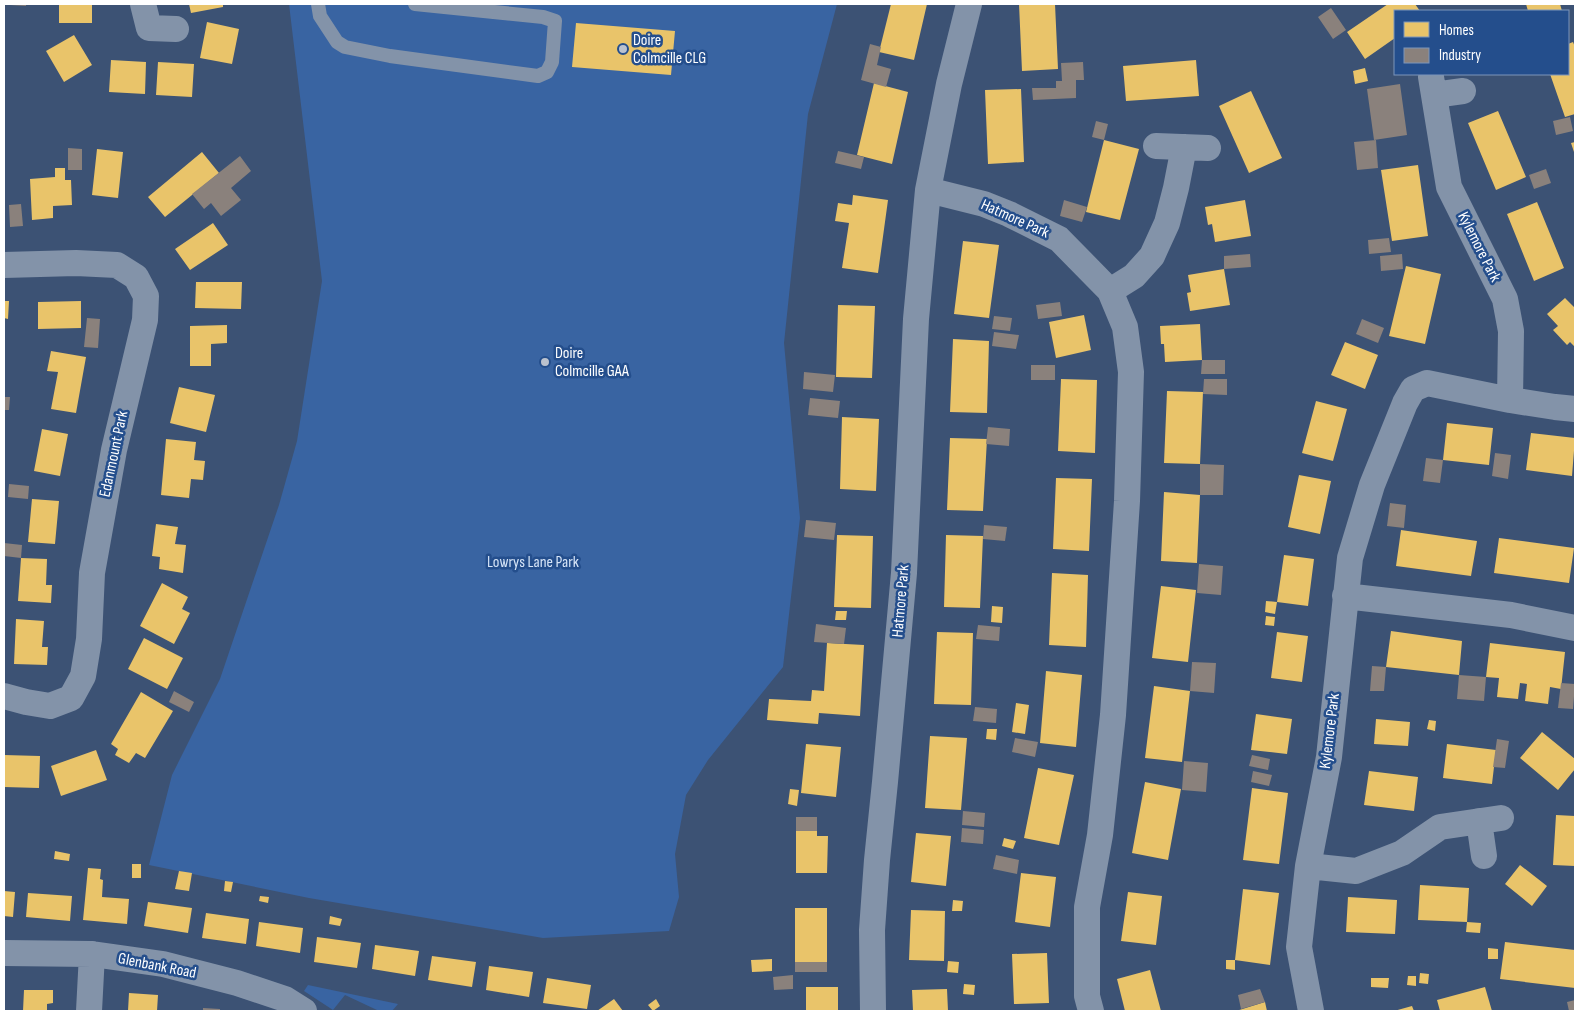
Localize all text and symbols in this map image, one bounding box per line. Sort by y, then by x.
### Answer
legend [1394,10,1569,75]
text: Homes [1439,21,1474,40]
place label: Doire Colmcille CLG [633,31,706,68]
marker: Doire Colmcille CLG [617,43,629,55]
text: Industry [1439,46,1481,65]
street label: Hatmore Park [978,196,1052,242]
street label: Kylemore Park [1453,209,1505,285]
place label: Doire Colmcille GAA [555,344,629,381]
marker: Doire Colmcille GAA [539,356,551,368]
street label: Edanmount Park [96,409,132,499]
park label: Lowrys Lane Park [487,553,579,572]
street label: Hatmore Park [888,564,914,638]
street label: Kylemore Park [1316,692,1344,770]
street label: Glenbank Road [116,949,198,983]

